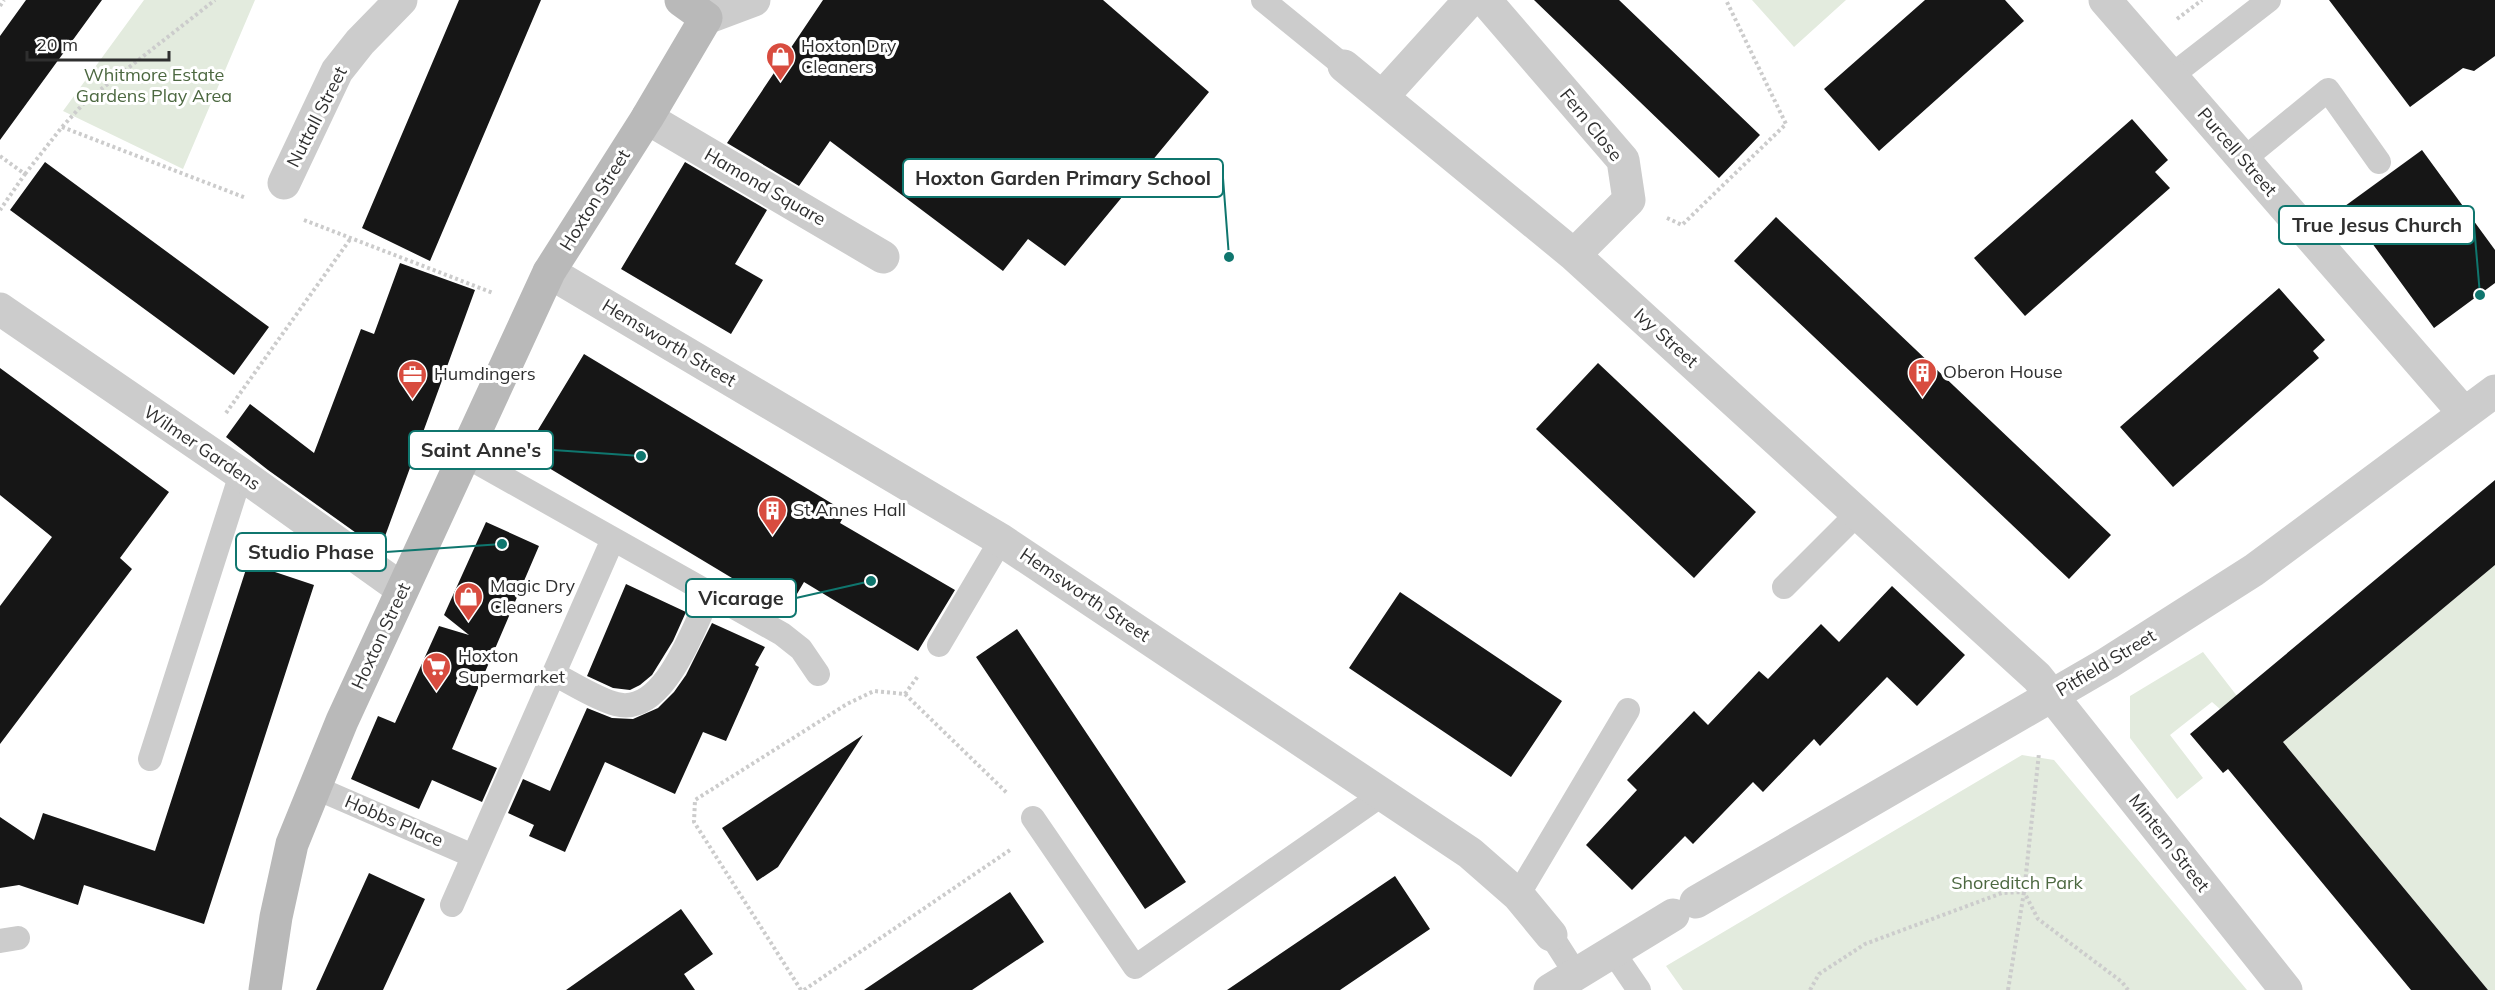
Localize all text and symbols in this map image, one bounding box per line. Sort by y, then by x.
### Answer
scale bar [27,24,170,62]
text: 20 m [36,33,78,56]
place label: Hoxton Dry Cleaners [801,34,897,78]
shop icon: Hoxton Dry Cleaners [764,40,796,82]
park label: Whitmore Estate Gardens Play Area [76,63,232,107]
street label: Nuttall Street [281,63,352,171]
street label: Fern Close [1555,84,1628,166]
street label: Purcell Street [2193,103,2282,201]
street label: Hamond Square [701,143,830,231]
street label: Hoxton Street [554,145,635,255]
callout: Hoxton Garden Primary School [903,159,1223,197]
text: Hoxton Garden Primary School [915,165,1211,190]
callout: True Jesus Church [2279,206,2474,244]
text: True Jesus Church [2292,212,2462,237]
street label: Hemsworth Street [598,294,740,392]
street label: Ivy Street [1629,303,1703,372]
building icon: Oberon House [1906,356,1938,398]
office icon: Humdingers [397,358,429,400]
place label: Oberon House [1943,360,2063,383]
place label: Humdingers [434,362,536,385]
street label: Wilmer Gardens [140,400,265,495]
callout: Saint Anne's [409,431,553,469]
text: Saint Anne's [421,437,541,462]
building icon: St Annes Hall [756,494,788,536]
place label: St Annes Hall [793,498,906,521]
callout: Studio Phase [236,533,386,571]
text: Studio Phase [248,539,374,564]
street label: Hemsworth Street [1016,542,1155,647]
place label: Magic Dry Cleaners [490,574,576,618]
street label: Hoxton Street [346,579,415,693]
callout: Vicarage [686,579,796,617]
shop icon: Magic Dry Cleaners [453,580,485,622]
text: Vicarage [697,585,784,610]
street label: Pitfield Street [2052,624,2160,701]
place label: Hoxton Supermarket [458,644,565,688]
supermarket icon: Hoxton Supermarket [421,650,453,692]
street label: Mintern Street [2124,789,2215,896]
street label: Hobbs Place [342,790,447,852]
park label: Shoreditch Park [1951,871,2084,894]

